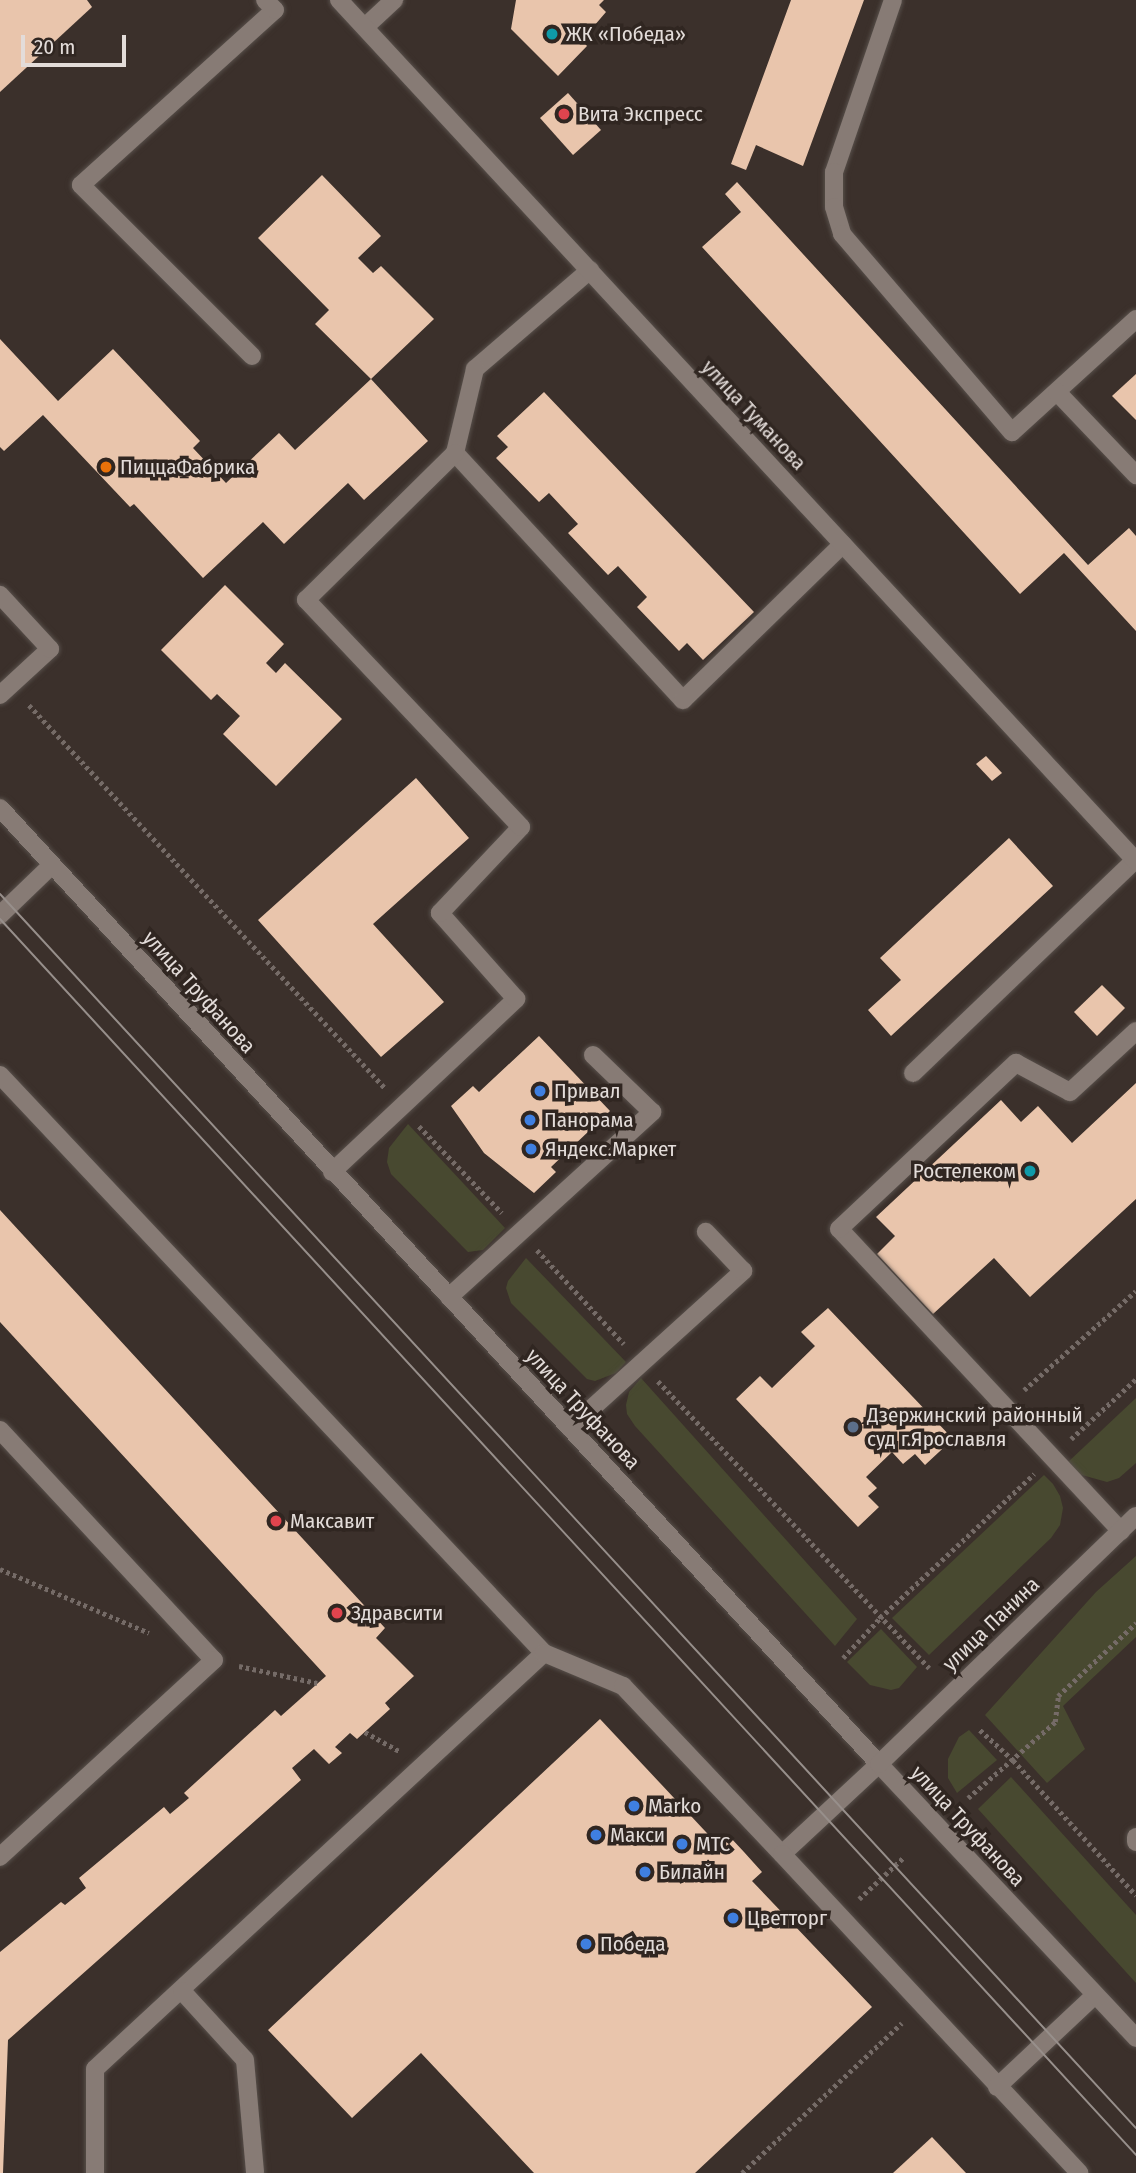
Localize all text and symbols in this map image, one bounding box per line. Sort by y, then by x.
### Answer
scale bar [24,21,130,65]
place label: ЖК «Победа» [566,21,686,47]
marker: ЖК «Победа» [544,26,560,42]
text: 20 m [34,34,75,60]
place label: Вита Экспресс [578,101,703,127]
marker: Вита Экспресс [556,106,572,122]
street label: улица Туманова [696,355,812,475]
place label: ПиццаФабрика [120,454,255,480]
marker: ПиццаФабрика [98,459,114,475]
street label: улица Труфанова [137,926,261,1058]
place label: Привал [554,1078,621,1104]
marker: Привал [532,1083,548,1099]
place label: Панорама [544,1107,634,1133]
marker: Панорама [522,1112,538,1128]
place label: Яндекс.Маркет [545,1136,676,1162]
marker: Яндекс.Маркет [523,1141,539,1157]
place label: Ростелеком [913,1158,1016,1184]
marker: Ростелеком [1022,1163,1038,1179]
street label: улица Труфанова [521,1343,645,1475]
place label: Дзержинский районный суд г.Ярославля [867,1402,1083,1452]
marker: Дзержинский районный суд г.Ярославля [845,1419,861,1435]
place label: Максавит [290,1508,374,1534]
marker: Максавит [268,1513,284,1529]
street label: улица Панина [937,1572,1045,1676]
place label: Здравсити [351,1600,443,1626]
marker: Здравсити [329,1605,345,1621]
street label: улица Труфанова [906,1760,1030,1892]
place label: Marko [648,1793,701,1819]
marker: Marko [626,1798,642,1814]
place label: Макси [610,1822,665,1848]
marker: Макси [588,1827,604,1843]
place label: МТС [696,1831,730,1857]
marker: МТС [674,1836,690,1852]
place label: Билайн [659,1859,725,1885]
marker: Билайн [637,1864,653,1880]
place label: Цветторг [747,1905,827,1931]
marker: Цветторг [725,1910,741,1926]
place label: Победа [600,1931,666,1957]
marker: Победа [578,1936,594,1952]

